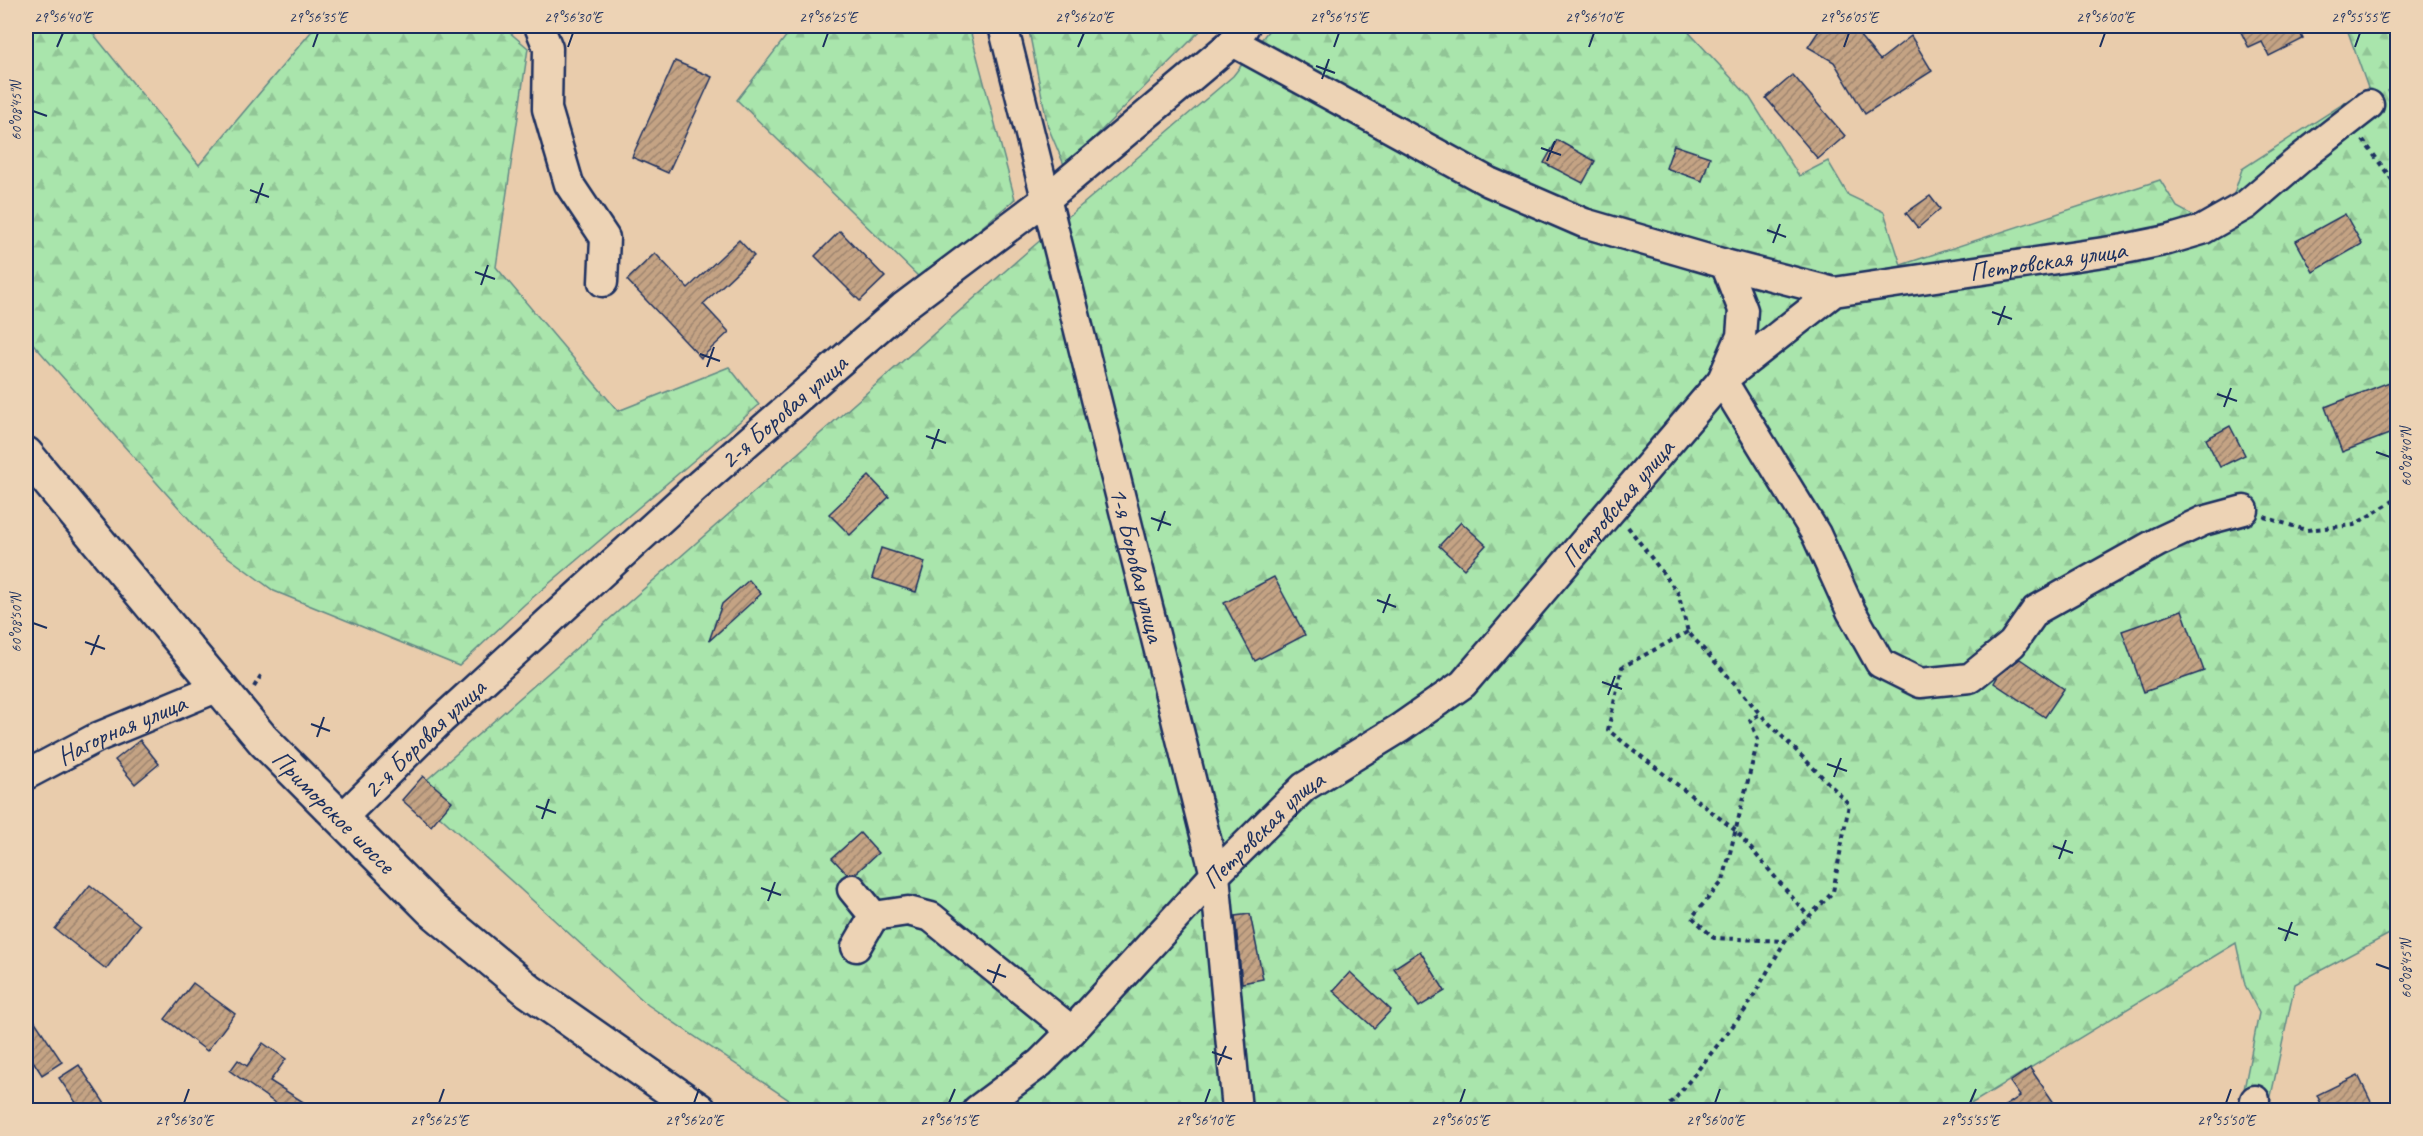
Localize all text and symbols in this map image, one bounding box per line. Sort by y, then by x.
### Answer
text: 29°56'40"E [34,8,94,27]
text: 29°56'35"E [289,8,349,27]
text: 29°56'30"E [544,8,604,27]
text: 29°56'25"E [799,8,859,27]
text: 29°56'20"E [1055,8,1115,27]
text: 29°56'15"E [1310,8,1370,27]
text: 29°56'10"E [1565,8,1625,27]
text: 29°56'05"E [1820,8,1880,27]
text: 29°56'00"E [2076,8,2136,27]
text: 29°55'55"E [2331,8,2391,27]
text: 60°08'45"N [7,78,26,141]
street label: Петровская улица [1967,232,2130,288]
street label: 2-я Боровая улица [712,346,855,476]
text: 60°08'40"N [2397,424,2416,487]
street label: Петровская улица [1553,431,1682,574]
street label: 1-я Боровая улица [1102,483,1173,647]
text: 60°08'50"N [7,590,26,653]
street label: 2-я Боровая улица [355,670,493,805]
street label: Нагорная улица [51,685,192,772]
street label: Приморское шоссе [265,742,404,881]
street label: Петровская улица [1194,761,1331,896]
text: 60°08'45"N [2397,936,2416,999]
text: 29°56'30"E [155,1111,215,1130]
text: 29°56'25"E [410,1111,470,1130]
text: 29°56'20"E [665,1111,725,1130]
text: 29°56'15"E [920,1111,980,1130]
text: 29°56'10"E [1176,1111,1236,1130]
text: 29°56'05"E [1431,1111,1491,1130]
text: 29°56'00"E [1686,1111,1746,1130]
text: 29°55'55"E [1941,1111,2001,1130]
text: 29°55'50"E [2197,1111,2257,1130]

